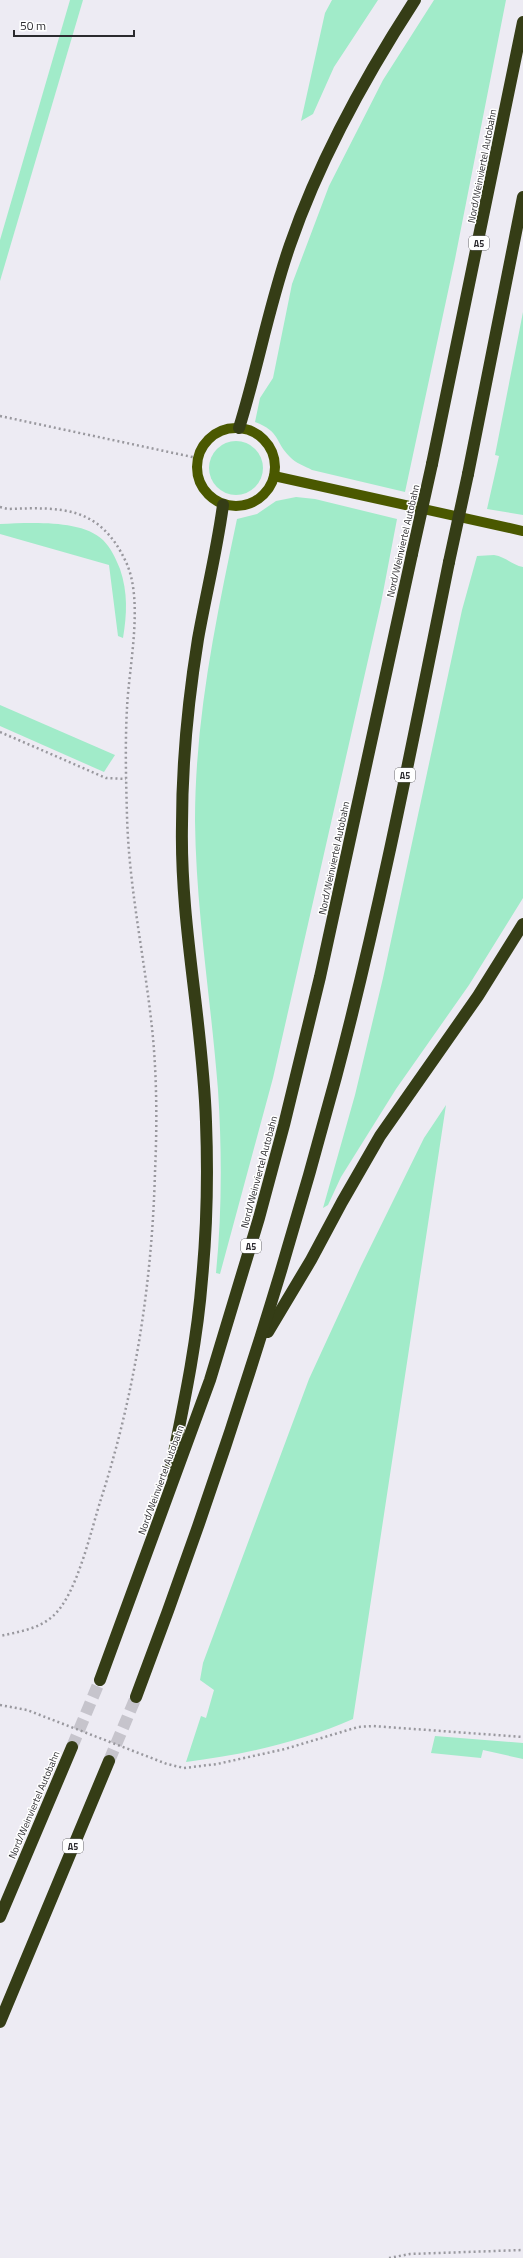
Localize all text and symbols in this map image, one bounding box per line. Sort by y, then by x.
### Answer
scale bar [14,12,134,38]
text: 50 m [20,16,46,35]
street label: Nord/Weinviertel Autobahn [464,108,500,224]
road number: A5 [469,236,489,250]
street label: Nord/Weinviertel Autobahn [383,483,423,599]
road number: A5 [395,768,415,782]
street label: Nord/Weinviertel Autobahn [315,800,353,916]
street label: Nord/Weinviertel Autobahn [237,1114,281,1230]
road number: A5 [241,1239,261,1253]
street label: Nord/Weinviertel Autobahn [134,1423,188,1537]
street label: Nord/Weinviertel Autobahn [5,1749,63,1861]
road number: A5 [63,1839,83,1853]

